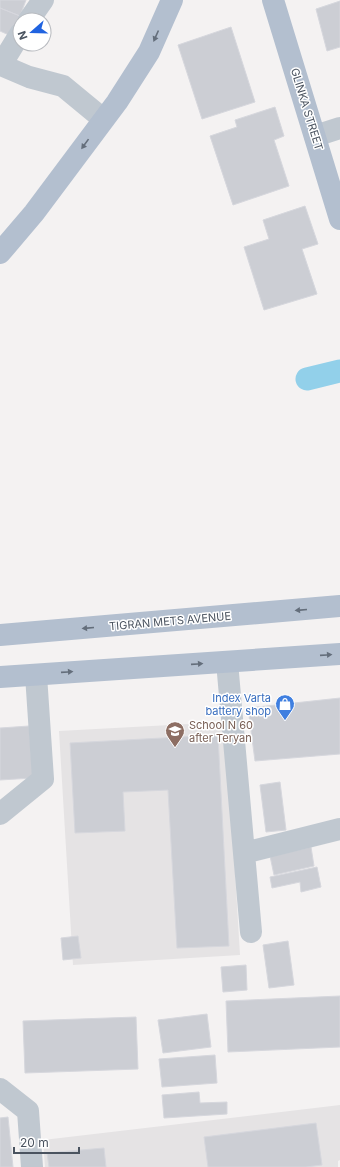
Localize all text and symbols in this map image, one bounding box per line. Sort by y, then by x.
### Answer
north arrow [12,12,52,52]
text: N [15,29,31,42]
one-way arrow [153,30,159,42]
street label: GLINKA STREET [288,66,326,152]
one-way arrow [81,139,89,149]
one-way arrow [295,606,307,613]
street label: TIGRAN METS AVENUE [108,609,232,633]
one-way arrow [82,624,94,631]
one-way arrow [320,652,332,659]
one-way arrow [191,660,203,667]
one-way arrow [61,669,73,676]
place label: Index Varta battery shop [206,691,271,718]
shop icon: Index Varta battery shop [274,693,296,721]
place label: School N 60 after Teryan [189,718,253,745]
school or university icon: School N 60 after Teryan [164,720,186,748]
scale bar [14,1129,79,1155]
text: 20 m [20,1135,49,1150]

